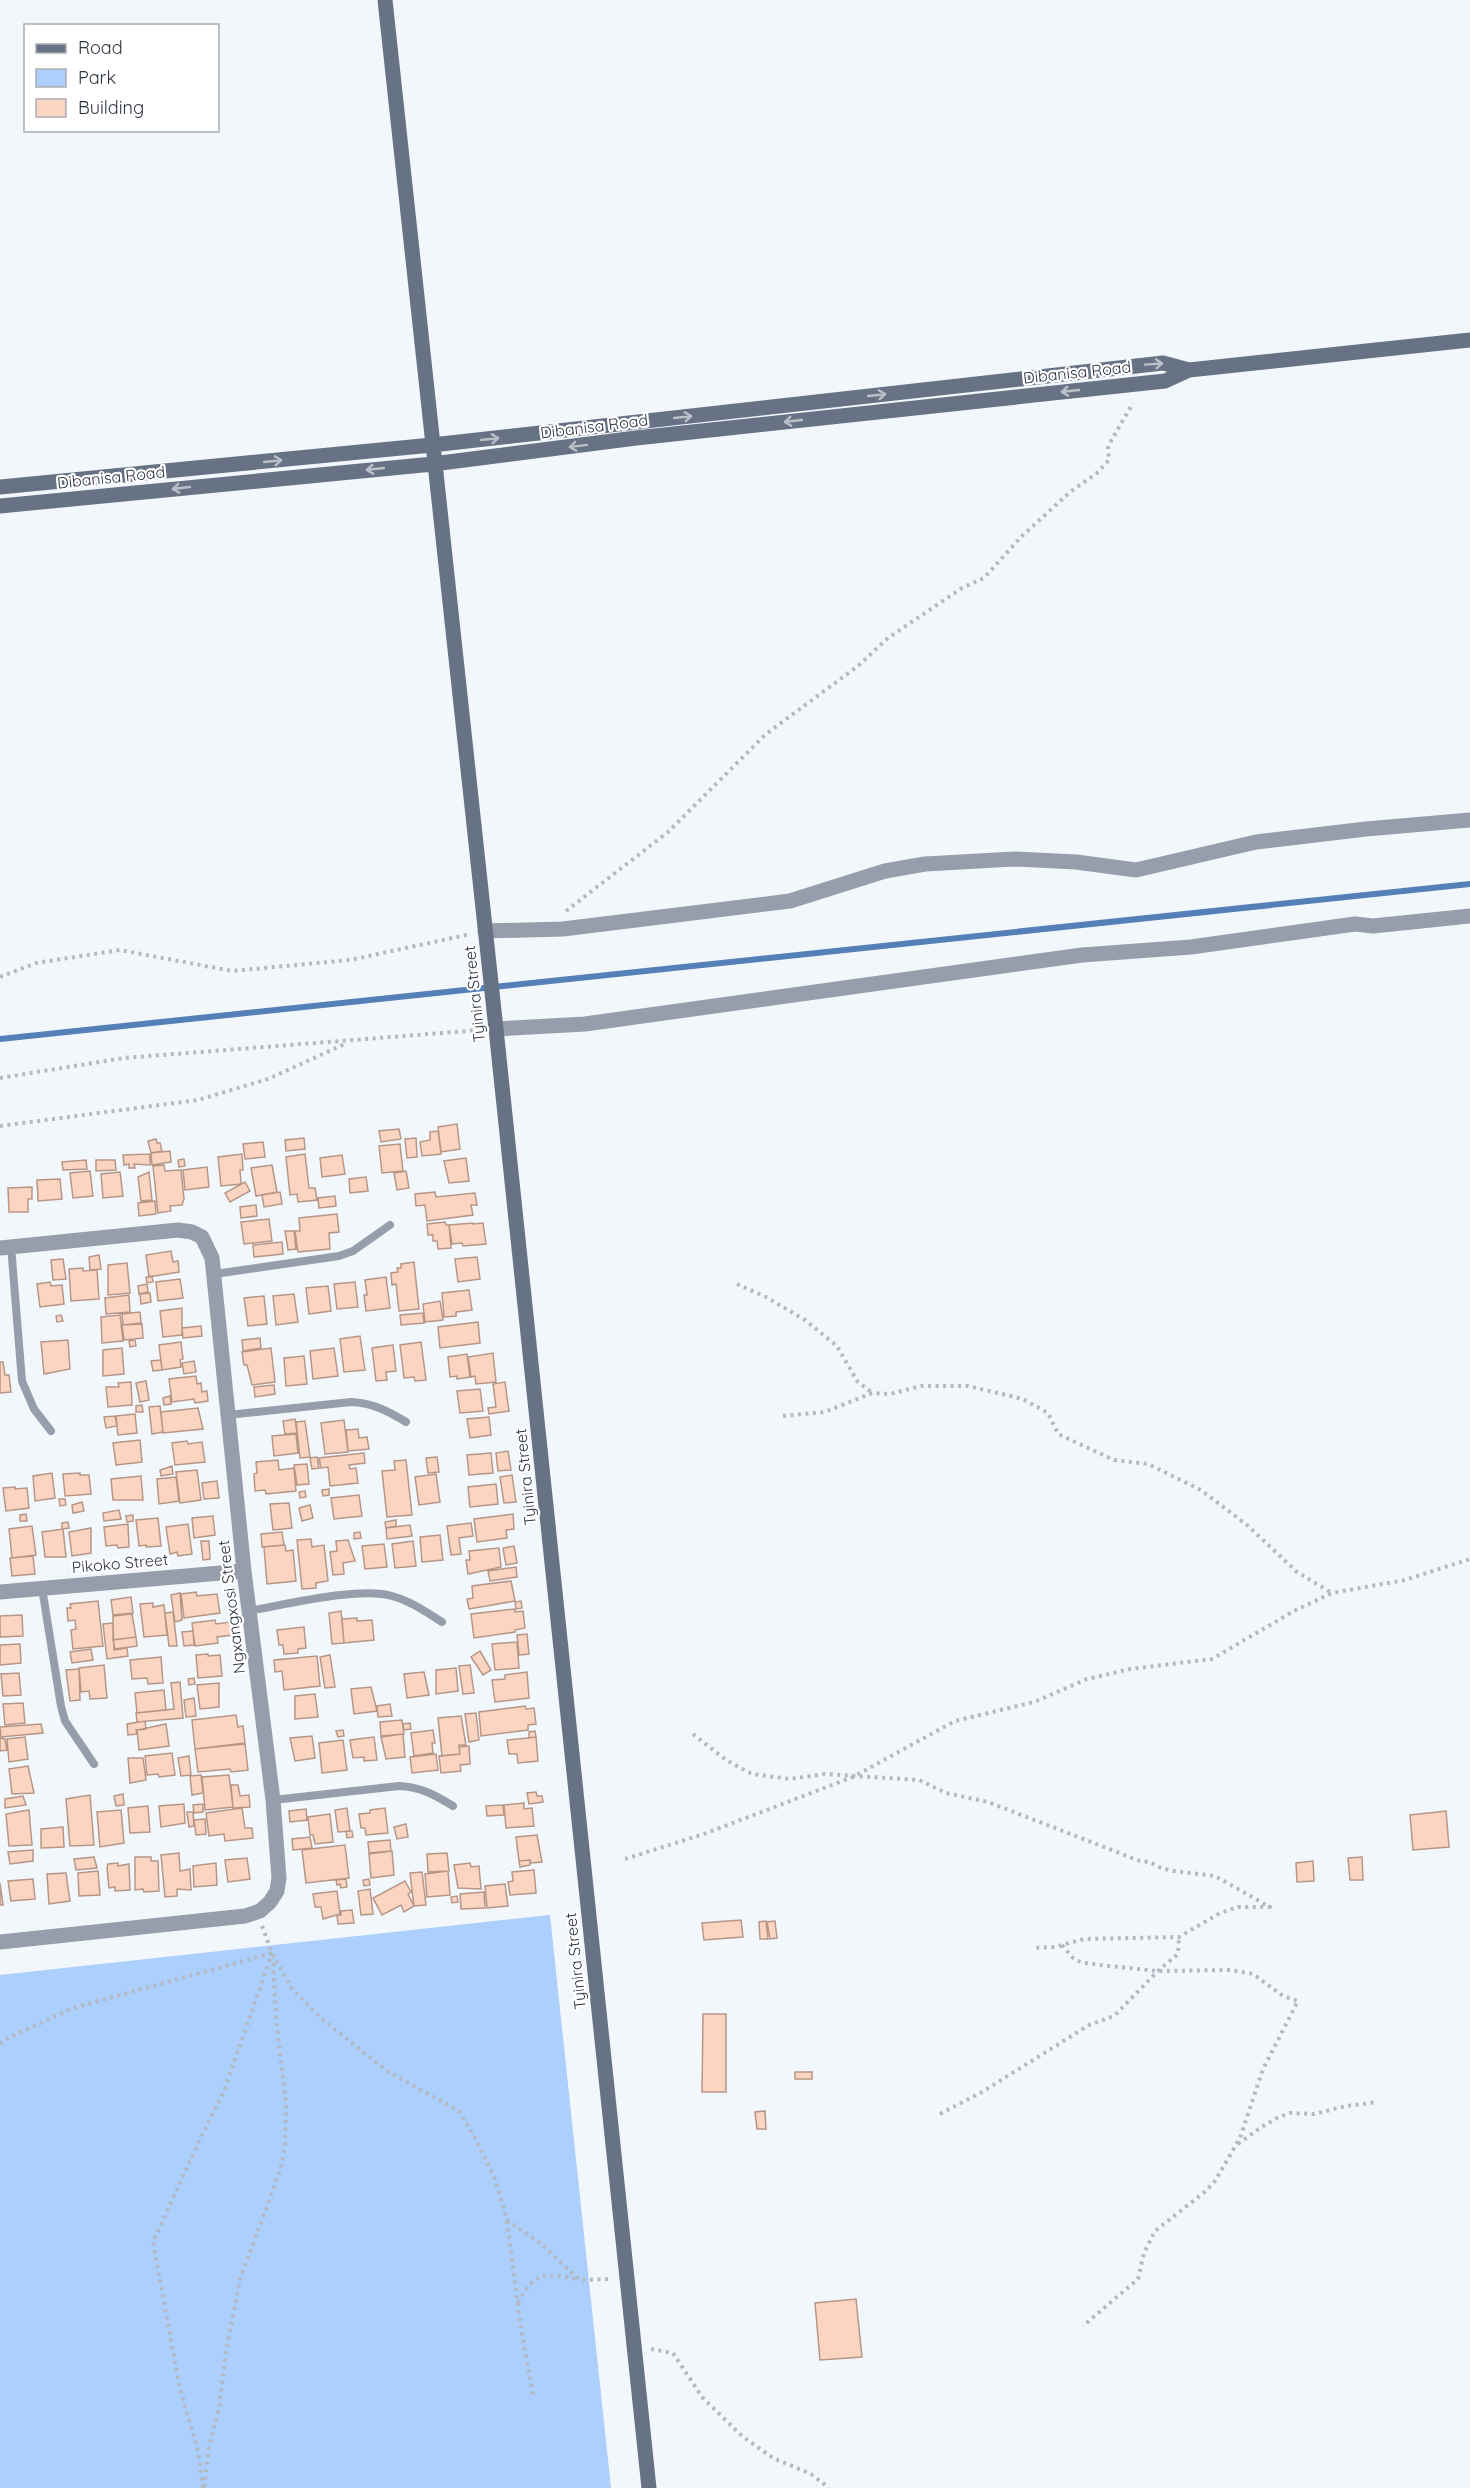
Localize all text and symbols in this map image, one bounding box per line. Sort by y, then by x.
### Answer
legend [24,24,219,132]
text: Road [78,36,123,59]
text: Park [78,66,116,89]
text: Building [78,96,144,119]
street label: Dibanisa Road [1022,356,1132,388]
one-way arrow [1144,359,1164,370]
one-way arrow [1061,386,1081,397]
one-way arrow [867,389,887,400]
street label: Dibanisa Road [539,409,649,443]
one-way arrow [673,411,693,422]
one-way arrow [784,416,804,427]
one-way arrow [479,433,499,444]
one-way arrow [569,440,589,451]
one-way arrow [262,455,282,466]
street label: Dibanisa Road [56,461,166,493]
one-way arrow [366,464,386,475]
one-way arrow [172,483,191,494]
street label: Tyinira Street [459,945,489,1043]
street label: Tyinira Street [510,1428,540,1526]
street label: Ngxangxosi Street [213,1539,249,1675]
street label: Pikoko Street [71,1549,169,1577]
street label: Tyinira Street [560,1912,590,2010]

